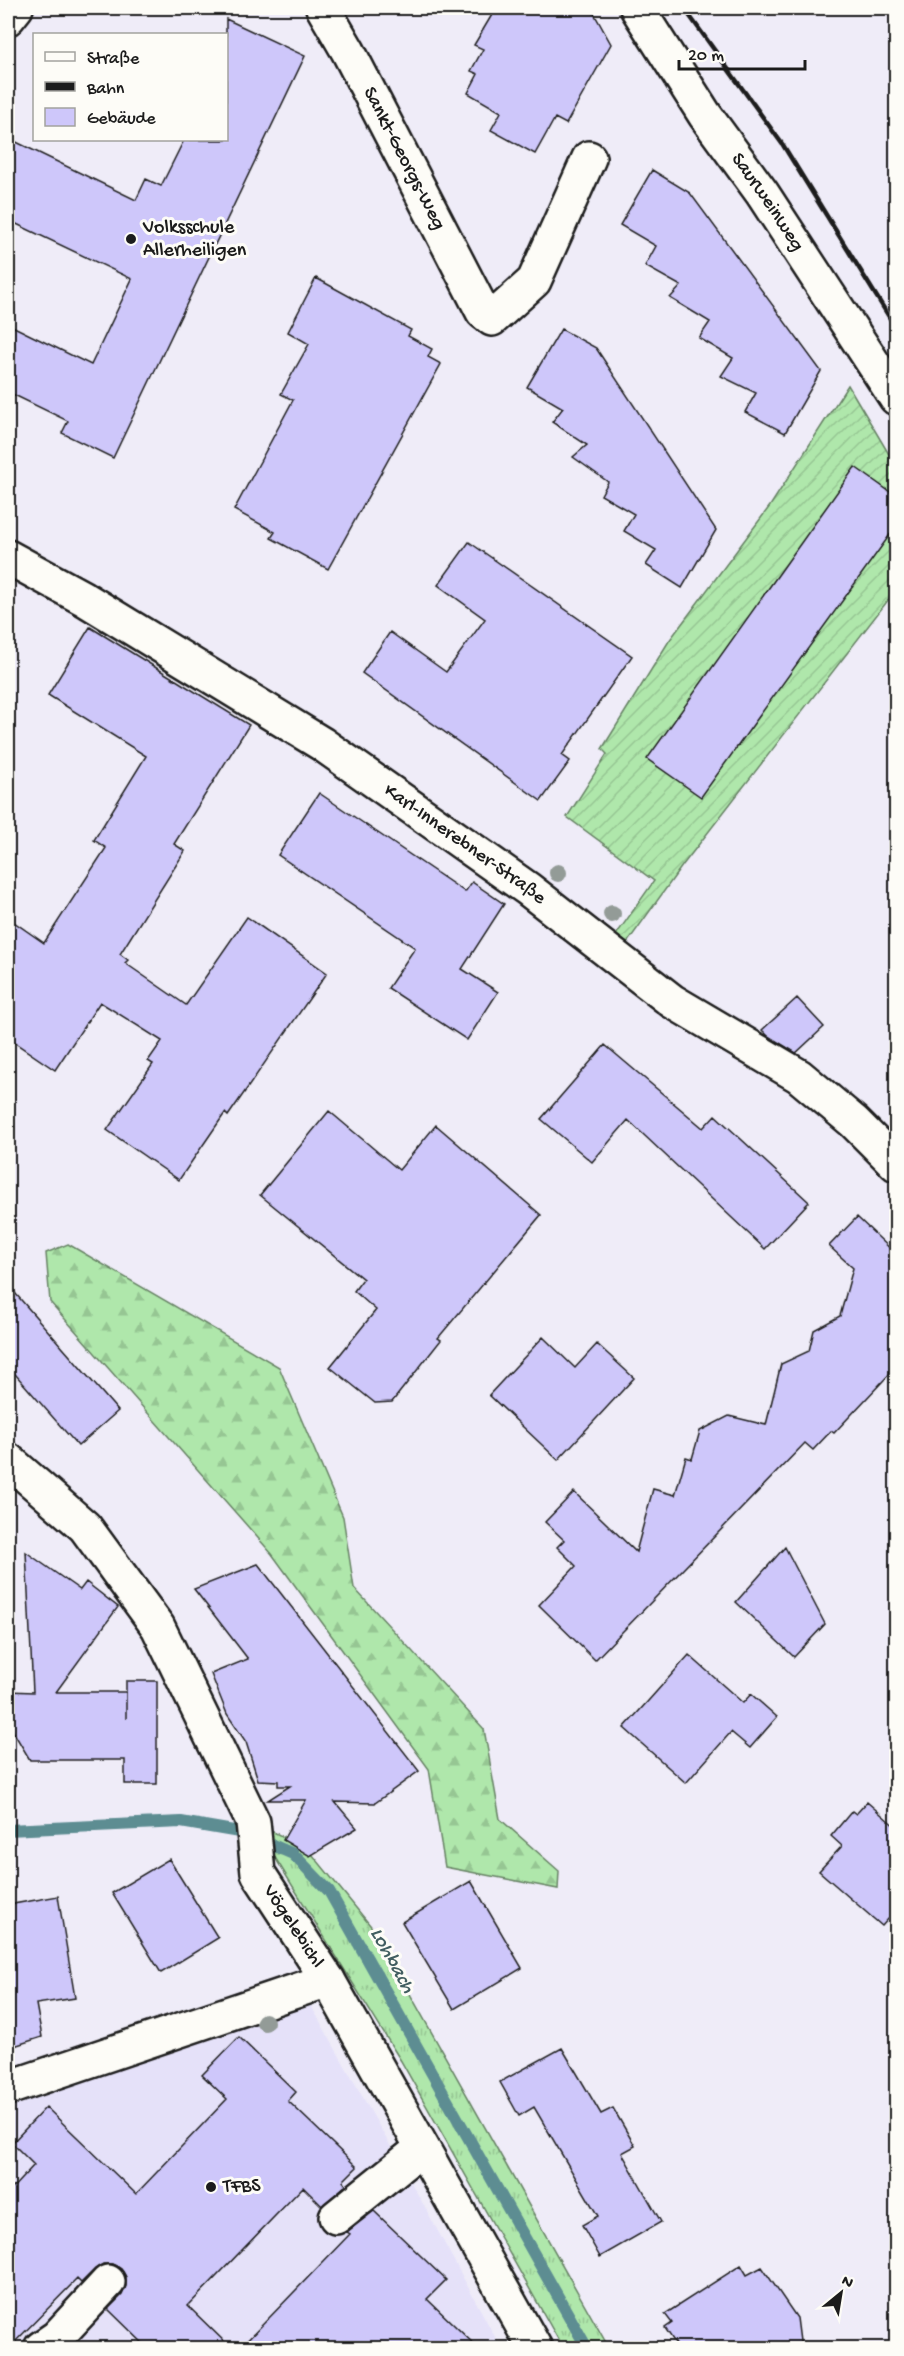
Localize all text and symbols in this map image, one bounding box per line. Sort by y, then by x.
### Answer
legend [33,33,228,141]
scale bar [679,33,805,71]
text: 20 m [688,46,724,67]
text: Straße [87,49,140,70]
text: Bahn [86,79,125,100]
street label: Sankt-Georgs-Weg [357,83,450,234]
text: Gebäude [87,109,156,130]
street label: Saurweinweg [725,149,809,256]
place label: Volksschule Allerheiligen [142,217,247,263]
marker: Volksschule Allerheiligen [124,232,138,246]
street label: Karl-Innerebner-Straße [379,779,551,910]
street label: Vögelebichl [257,1880,329,1973]
water label: Lohbach [363,1924,419,1999]
place label: TFBS [222,2176,261,2199]
marker: TFBS [204,2180,218,2194]
north arrow [811,2263,871,2323]
text: N [837,2272,856,2294]

